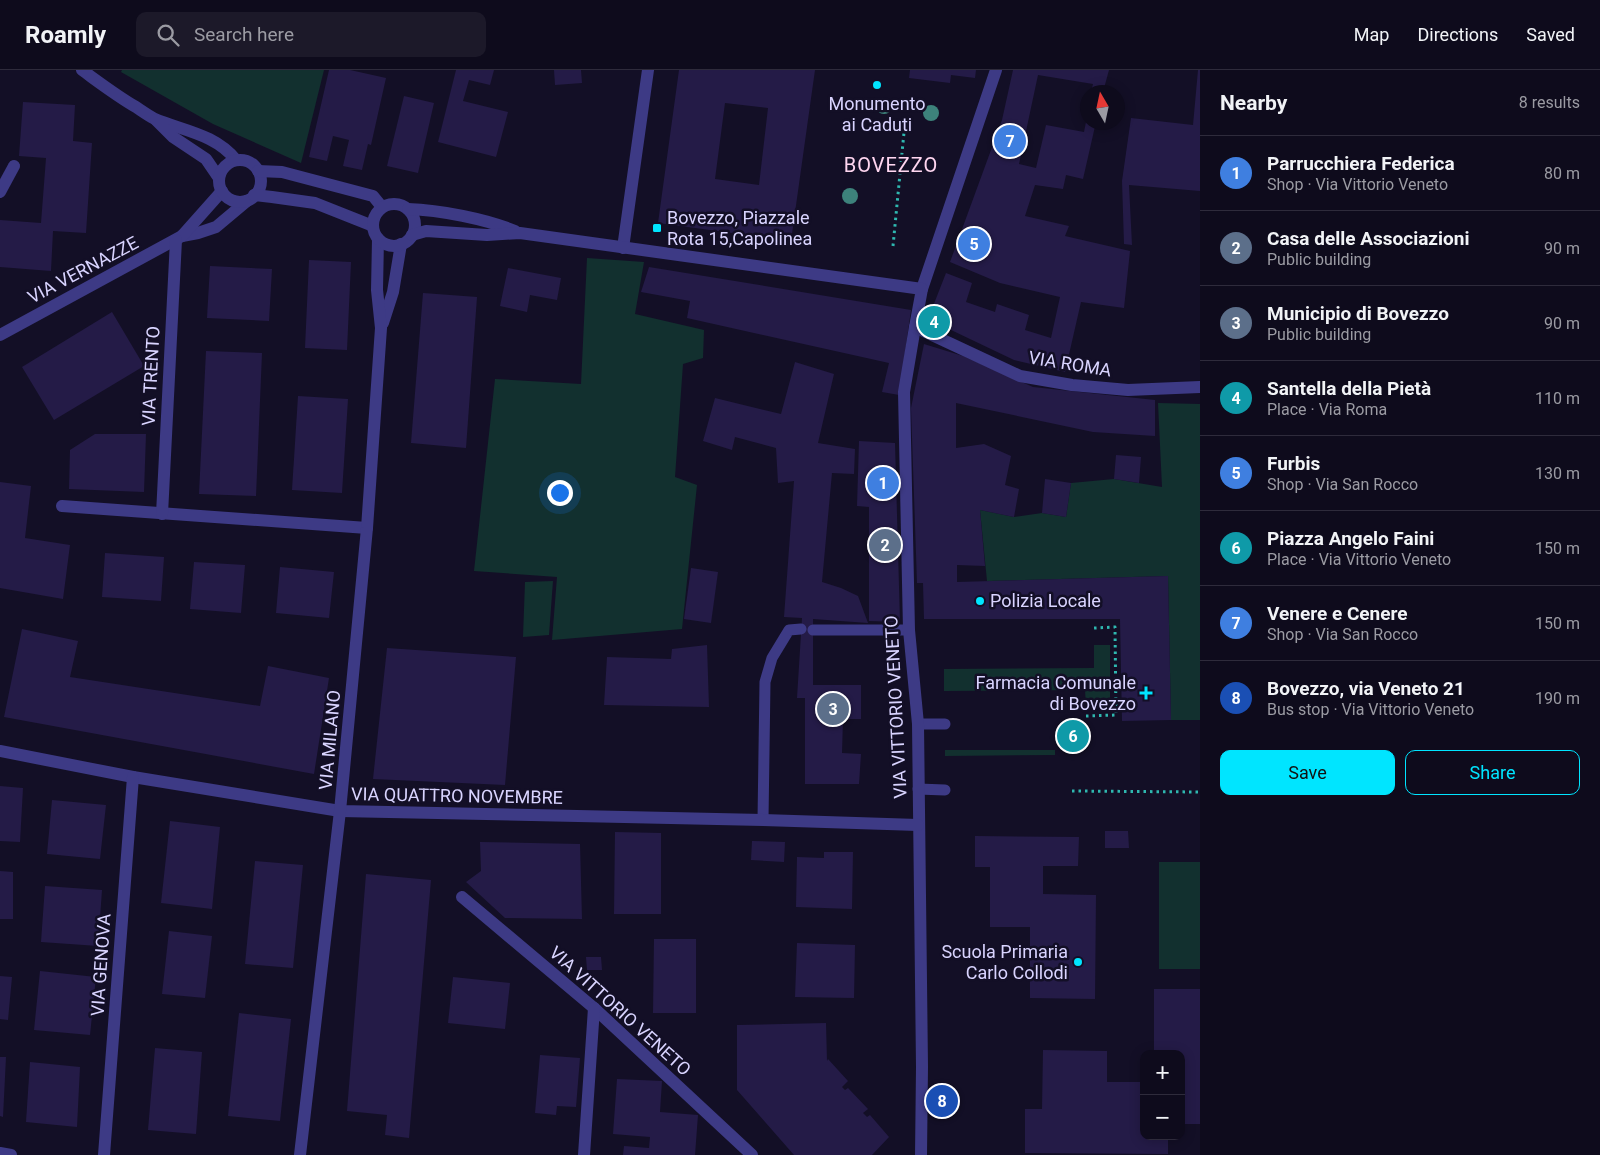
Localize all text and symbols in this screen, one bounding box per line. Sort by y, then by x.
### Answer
search box [136,12,486,57]
text: Roamly [25,21,106,49]
icon: search [154,21,182,49]
text: Search here [194,23,294,46]
text: Map [1354,24,1389,45]
text: Directions [1417,24,1498,45]
text: Saved [1526,24,1575,45]
marker: Monumento ai Caduti [871,79,883,91]
north arrow [1080,85,1125,130]
text: Nearby [1220,91,1287,115]
place label: Monumento ai Caduti [828,93,926,135]
text: 8 results [1519,93,1580,112]
pin: 7 [994,122,1026,160]
text: Parrucchiera Federica [1267,152,1455,175]
district label: BOVEZZO [844,153,938,177]
text: 1 [1231,164,1241,183]
text: 80 m [1544,164,1580,183]
text: Shop · Via Vittorio Veneto [1267,175,1448,194]
place label: Bovezzo, Piazzale Rota 15,Capolinea [667,207,812,249]
marker: Bovezzo, Piazzale Rota 15,Capolinea [651,222,663,234]
pin: 5 [958,225,990,263]
text: Casa delle Associazioni [1267,227,1469,250]
street label: VIA VERNAZZE [24,232,142,307]
text: 2 [1231,239,1241,258]
text: 90 m [1544,239,1580,258]
text: Public building [1267,250,1371,269]
text: Municipio di Bovezzo [1267,302,1449,325]
pin: 4 [918,303,950,341]
text: 3 [1231,314,1241,333]
text: 90 m [1544,314,1580,333]
text: Public building [1267,325,1371,344]
street label: VIA TRENTO [137,326,164,426]
street label: VIA ROMA [1027,347,1113,380]
text: Santella della Pietà [1267,377,1431,400]
text: 4 [1231,389,1241,408]
text: 110 m [1535,389,1580,408]
text: Place · Via Roma [1267,400,1387,419]
text: Furbis [1267,452,1320,475]
pin: 1 [867,464,899,502]
text: 5 [1231,464,1241,483]
text: 130 m [1535,464,1580,483]
text: Shop · Via San Rocco [1267,475,1418,494]
your location [547,480,573,506]
pin: 2 [869,526,901,564]
text: Piazza Angelo Faini [1267,527,1434,550]
text: 6 [1231,539,1241,558]
text: 150 m [1535,539,1580,558]
text: Place · Via Vittorio Veneto [1267,550,1451,569]
place label: Polizia Locale [990,590,1101,611]
marker: Polizia Locale [974,595,986,607]
text: Venere e Cenere [1267,602,1408,625]
text: 7 [1231,614,1241,633]
text: 150 m [1535,614,1580,633]
street label: VIA VITTORIO VENETO [880,615,911,799]
text: Shop · Via San Rocco [1267,625,1418,644]
place label: Farmacia Comunale di Bovezzo [975,672,1136,714]
text: Bovezzo, via Veneto 21 [1267,677,1465,700]
marker: Farmacia Comunale di Bovezzo [1140,687,1152,699]
street label: VIA MILANO [315,689,344,791]
text: 8 [1231,689,1241,708]
text: 190 m [1535,689,1580,708]
pin: 3 [817,690,849,728]
text: Bus stop · Via Vittorio Veneto [1267,700,1474,719]
pin: 6 [1057,717,1089,755]
button: Save [1220,750,1395,795]
button: Share [1405,750,1580,795]
street label: VIA QUATTRO NOVEMBRE [351,783,563,808]
street label: VIA GENOVA [86,913,115,1017]
place label: Scuola Primaria Carlo Collodi [941,941,1068,983]
street label: VIA VITTORIO VENETO [545,942,695,1080]
marker: Scuola Primaria Carlo Collodi [1072,956,1084,968]
map controls [1140,1050,1185,1140]
button: + [1140,1050,1185,1095]
pin: 8 [926,1082,958,1120]
button: − [1140,1095,1185,1140]

